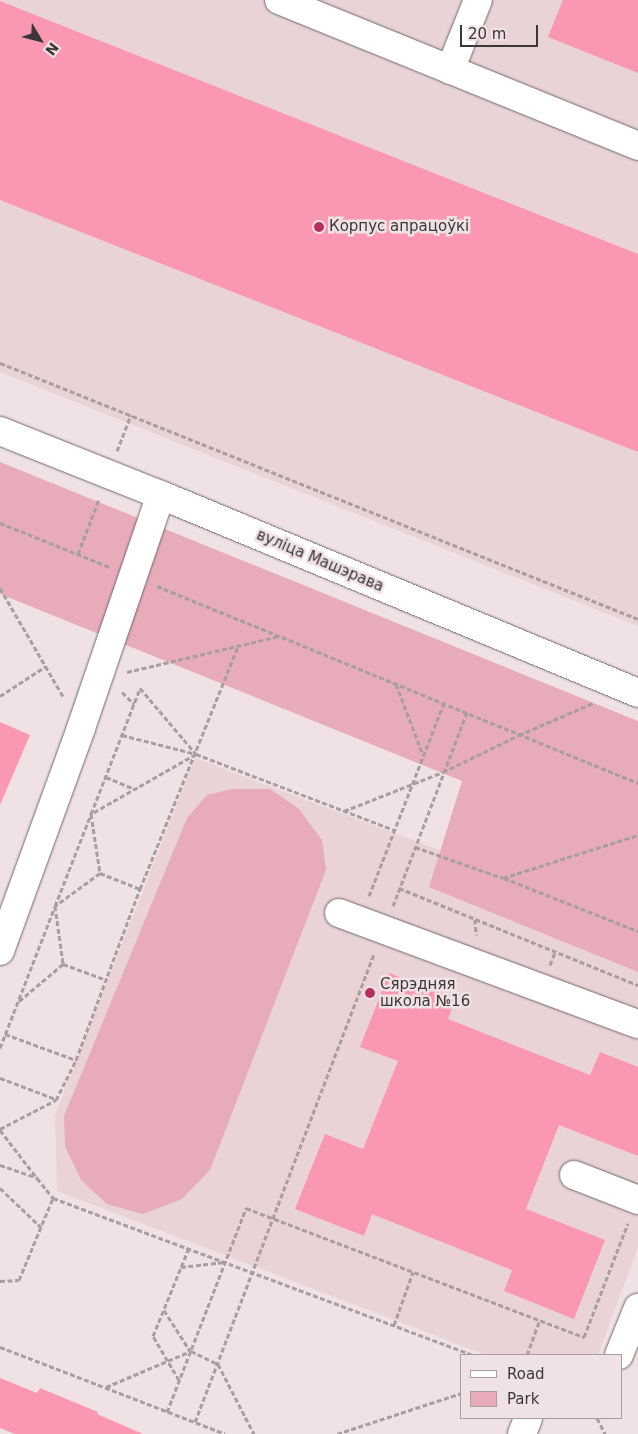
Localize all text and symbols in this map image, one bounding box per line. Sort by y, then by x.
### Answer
north arrow [15,15,65,65]
scale bar [463,15,540,47]
text: 20 m [468,25,506,43]
text: N [42,40,62,59]
place label: Корпус апрацоўкі [329,218,469,236]
marker: Корпус апрацоўкі [313,221,325,233]
street label: вуліца Машэрава [254,526,386,596]
place label: Сярэдняя школа №16 [380,975,470,1010]
marker: Сярэдняя школа №16 [364,987,376,999]
legend [460,1354,623,1419]
text: Road [507,1365,545,1383]
text: Park [507,1390,539,1408]

